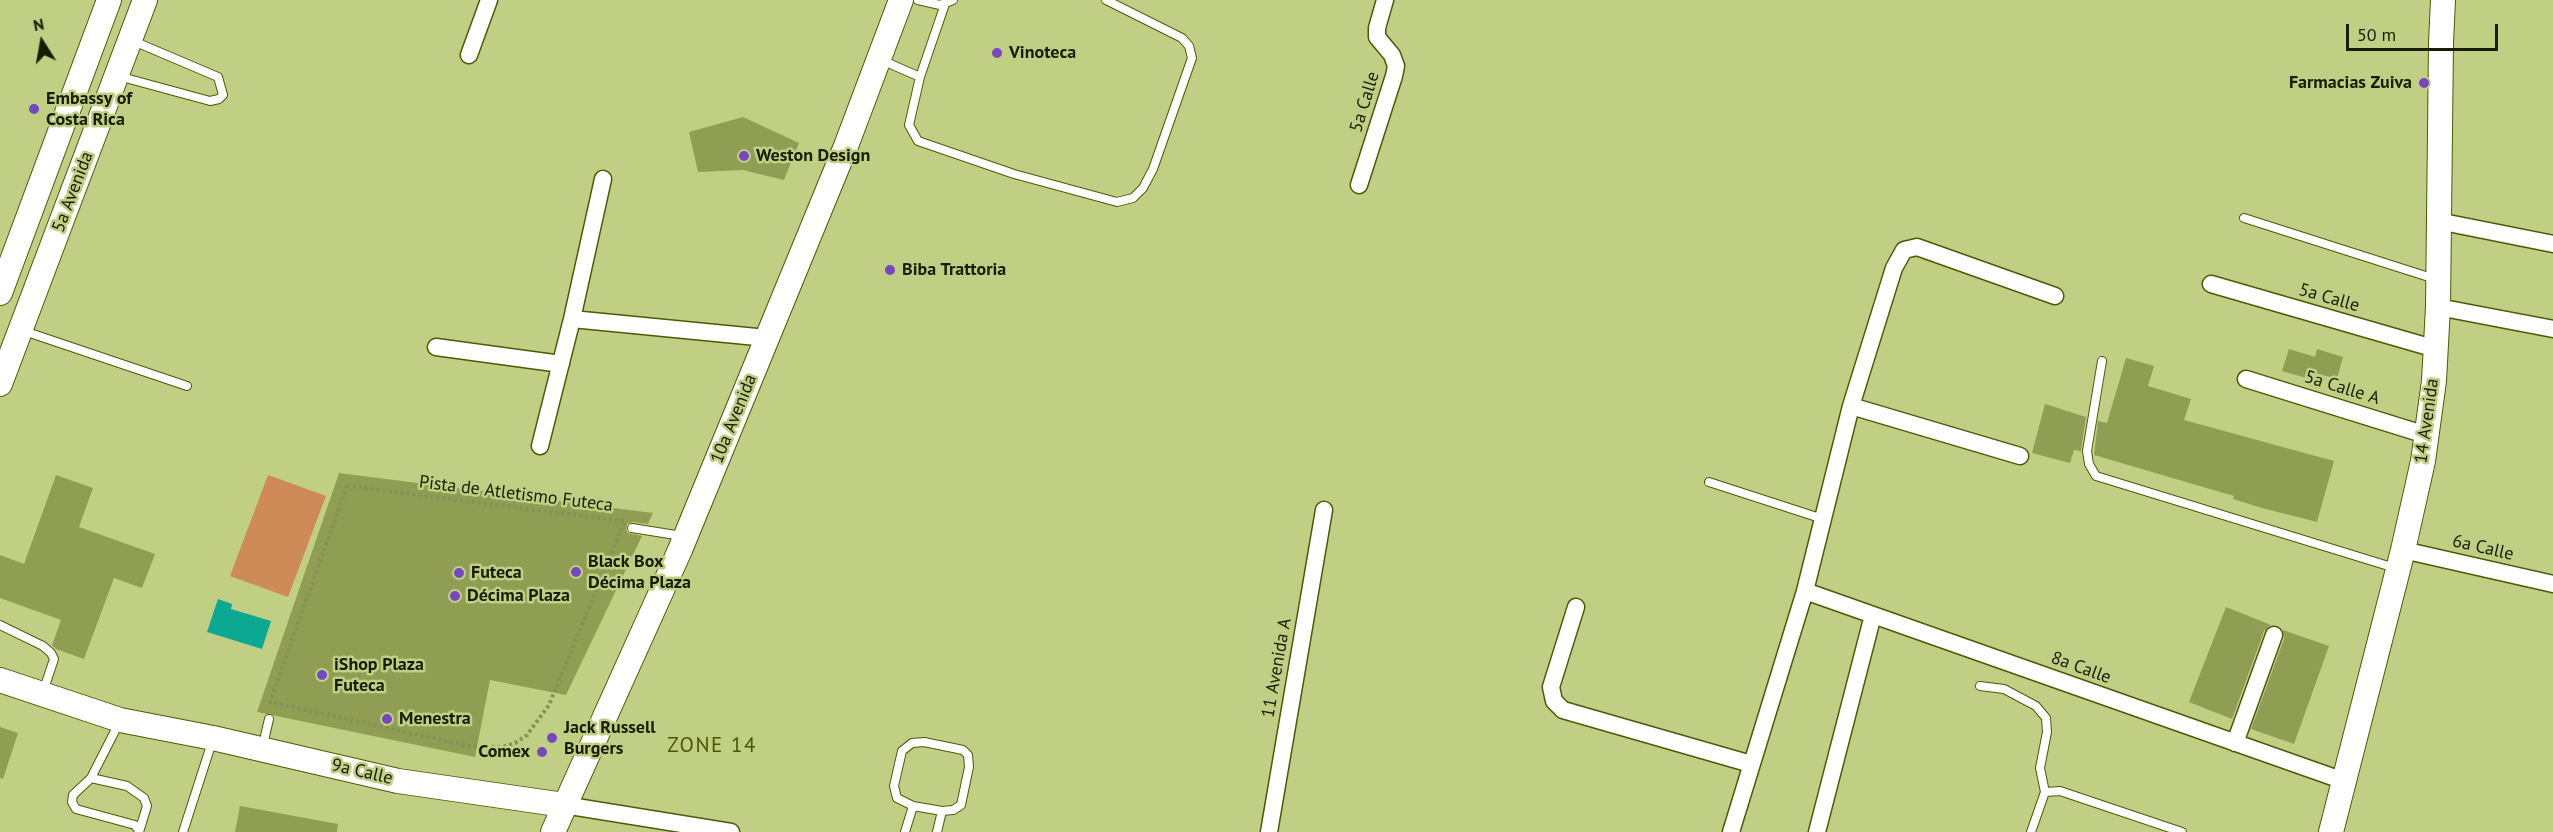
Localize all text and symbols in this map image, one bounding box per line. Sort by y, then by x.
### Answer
north arrow [12,12,72,72]
scale bar [2349,12,2500,50]
text: N [31,14,46,35]
text: 50 m [2357,23,2396,46]
place label: Vinoteca [1009,42,1076,64]
marker: Vinoteca [990,46,1004,60]
street label: 5a Calle [1346,69,1384,135]
place label: Farmacias Zuiva [2289,72,2412,94]
marker: Farmacias Zuiva [2417,76,2431,90]
place label: Embassy of Costa Rica [46,88,132,130]
marker: Embassy of Costa Rica [27,102,41,116]
place label: Weston Design [756,145,870,167]
street label: 5a Avenida [48,149,98,235]
marker: Weston Design [737,149,751,163]
place label: Biba Trattoria [902,259,1006,281]
marker: Biba Trattoria [883,263,897,277]
street label: 5a Calle [2296,279,2362,317]
street label: 5a Calle A [2302,366,2382,410]
street label: 10a Avenida [706,371,762,467]
street label: 14 Avenida [2410,377,2444,465]
street label: Pista de Atletismo Futeca [418,471,614,517]
street label: 6a Calle [2450,530,2516,566]
place label: Black Box Décima Plaza [588,551,691,594]
place label: Futeca [471,562,522,584]
marker: Black Box Décima Plaza [569,565,583,579]
marker: Futeca [452,566,466,580]
place label: Décima Plaza [467,585,570,607]
marker: Décima Plaza [448,589,462,603]
street label: 11 Avenida A [1258,617,1296,719]
street label: 8a Calle [2048,647,2114,689]
place label: iShop Plaza Futeca [334,654,424,696]
marker: iShop Plaza Futeca [315,668,329,682]
place label: Menestra [399,708,471,730]
marker: Menestra [380,712,394,726]
place label: Jack Russell Burgers [564,717,656,760]
marker: Jack Russell Burgers [545,731,559,745]
district label: ZONE 14 [667,733,757,759]
place label: Comex [478,741,530,763]
marker: Comex [535,745,549,759]
street label: 9a Calle [329,754,395,790]

